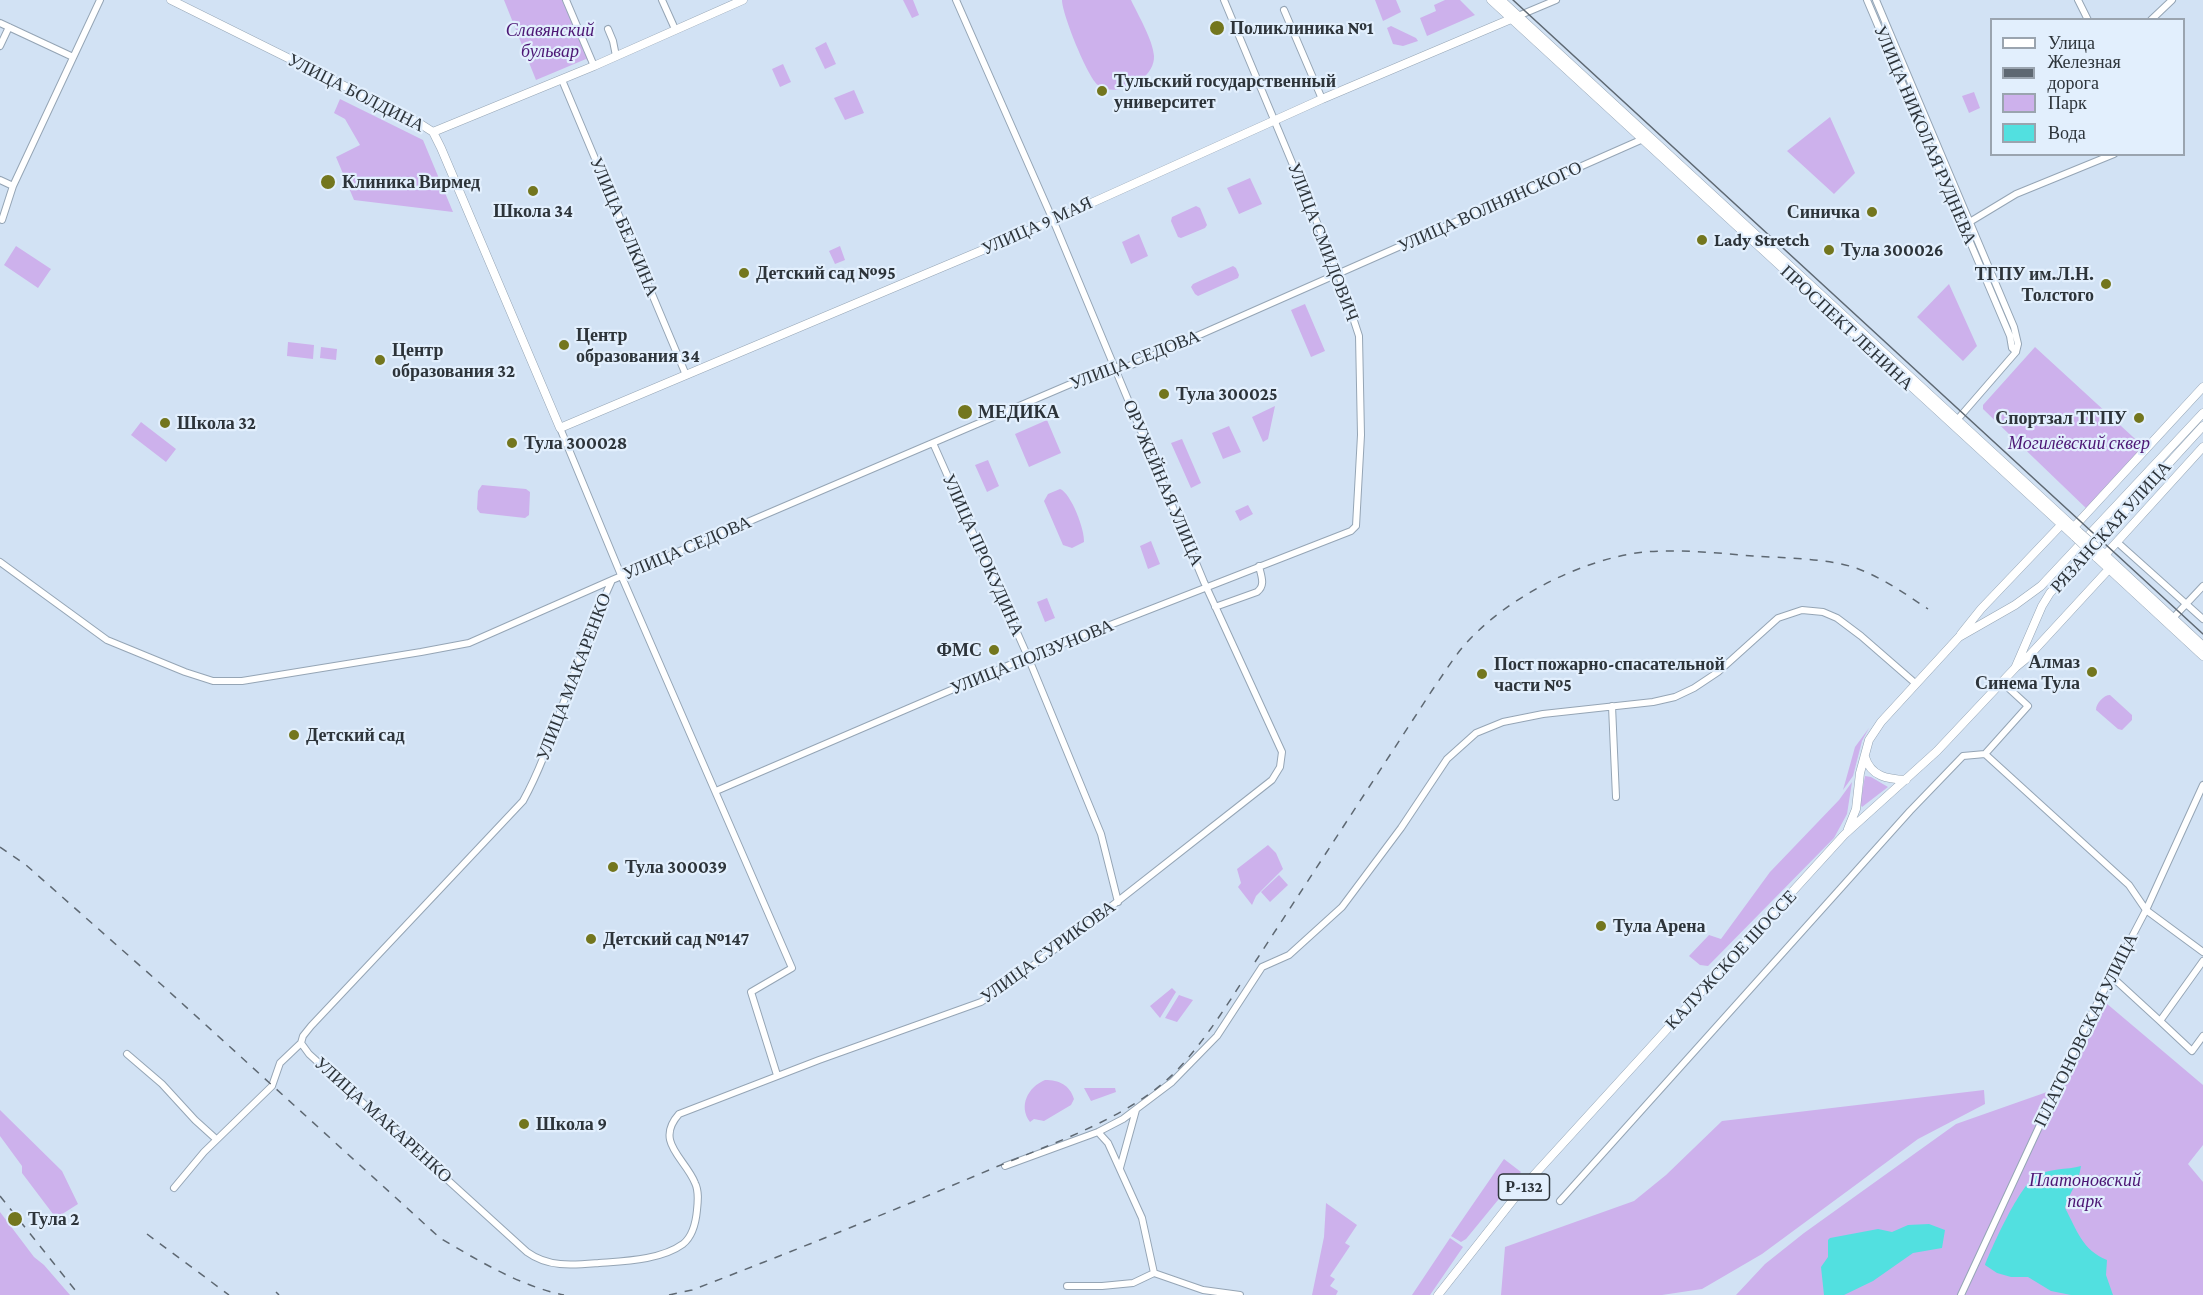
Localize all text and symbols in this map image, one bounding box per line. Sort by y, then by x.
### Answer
place label: Поликлиника №1 [1230,17,1374,39]
legend [1990,18,2185,156]
park label: Славянский бульвар [506,19,594,62]
marker: Поликлиника №1 [1208,19,1226,37]
street label: УЛИЦА НИКОЛАЯ РУДНЕВА [1869,22,1981,248]
text: Улица [2048,33,2095,53]
street label: УЛИЦА БОЛДИНА [284,49,428,137]
text: Железная дорога [2047,52,2121,93]
place label: Тульский государственный университет [1114,70,1336,112]
marker: Тульский государственный университет [1095,84,1109,98]
text: Парк [2048,93,2087,113]
text: Вода [2048,123,2086,143]
street label: УЛИЦА БЕЛКИНА [585,154,663,300]
street label: УЛИЦА ВОЛНЯНСКОГО [1395,157,1585,257]
street label: УЛИЦА СМИДОВИЧ [1283,160,1363,324]
place label: Клиника Вирмед [342,171,480,193]
marker: Клиника Вирмед [319,173,337,191]
marker: Школа 34 [526,184,540,198]
street label: УЛИЦА 9 МАЯ [978,192,1096,260]
place label: Школа 34 [493,200,573,222]
place label: Синичка [1787,201,1860,223]
marker: Синичка [1865,205,1879,219]
place label: Lady Stretch [1714,229,1810,251]
marker: Lady Stretch [1695,233,1709,247]
place label: Тула 300026 [1841,239,1944,261]
marker: Тула 300026 [1822,243,1836,257]
street label: ПРОСПЕКТ ЛЕНИНА [1776,261,1918,395]
place label: Детский сад №95 [756,262,896,284]
place label: ТГПУ им.Л.Н. Толстого [1975,263,2094,306]
marker: Детский сад №95 [737,266,751,280]
marker: ТГПУ им.Л.Н. Толстого [2099,277,2113,291]
place label: Центр образования 34 [576,324,700,366]
street label: УЛИЦА СЕДОВА [1067,325,1203,395]
marker: Центр образования 34 [557,338,571,352]
place label: Центр образования 32 [392,339,515,382]
marker: Центр образования 32 [373,353,387,367]
place label: Тула 300025 [1176,383,1278,405]
marker: Тула 300025 [1157,387,1171,401]
street label: ОРУЖЕЙНАЯ УЛИЦА [1118,397,1208,569]
place label: МЕДИКА [978,401,1059,423]
marker: МЕДИКА [956,403,974,421]
place label: Спортзал ТГПУ [1995,407,2127,429]
marker: Спортзал ТГПУ [2132,411,2146,425]
place label: Школа 32 [177,412,256,434]
marker: Школа 32 [158,416,172,430]
place label: Тула 300028 [524,432,627,454]
park label: Могилёвский сквер [2008,432,2150,454]
marker: Тула 300028 [505,436,519,450]
street label: РЯЗАНСКАЯ УЛИЦА [2046,457,2176,597]
street label: УЛИЦА ПРОКУДИНА [937,471,1029,639]
street label: УЛИЦА СЕДОВА [620,511,754,585]
street label: УЛИЦА МАКАРЕНКО [532,590,616,764]
street label: УЛИЦА ПОЛЗУНОВА [947,614,1117,700]
place label: ФМС [937,639,982,661]
marker: ФМС [987,643,1001,657]
place label: Алмаз Синема Тула [1975,651,2080,694]
place label: Пост пожарно-спасательной части №5 [1494,653,1725,696]
marker: Алмаз Синема Тула [2085,665,2099,679]
marker: Пост пожарно-спасательной части №5 [1475,667,1489,681]
place label: Детский сад [306,724,405,746]
marker: Детский сад [287,728,301,742]
place label: Тула 300039 [625,856,727,878]
marker: Тула 300039 [606,860,620,874]
street label: КАЛУЖСКОЕ ШОССЕ [1661,886,1801,1034]
street label: УЛИЦА СУРИКОВА [976,896,1120,1008]
place label: Тула Арена [1613,915,1706,937]
marker: Тула Арена [1594,919,1608,933]
place label: Детский сад №147 [603,928,749,950]
street label: ПЛАТОНОВСКАЯ УЛИЦА [2030,930,2142,1130]
marker: Детский сад №147 [584,932,598,946]
street label: УЛИЦА МАКАРЕНКО [310,1052,456,1188]
place label: Школа 9 [536,1113,607,1135]
marker: Школа 9 [517,1117,531,1131]
park label: Платоновский парк [2029,1169,2141,1212]
road number: Р-132 [1498,1174,1550,1200]
place label: Тула 2 [28,1208,79,1230]
marker: Тула 2 [6,1210,24,1228]

